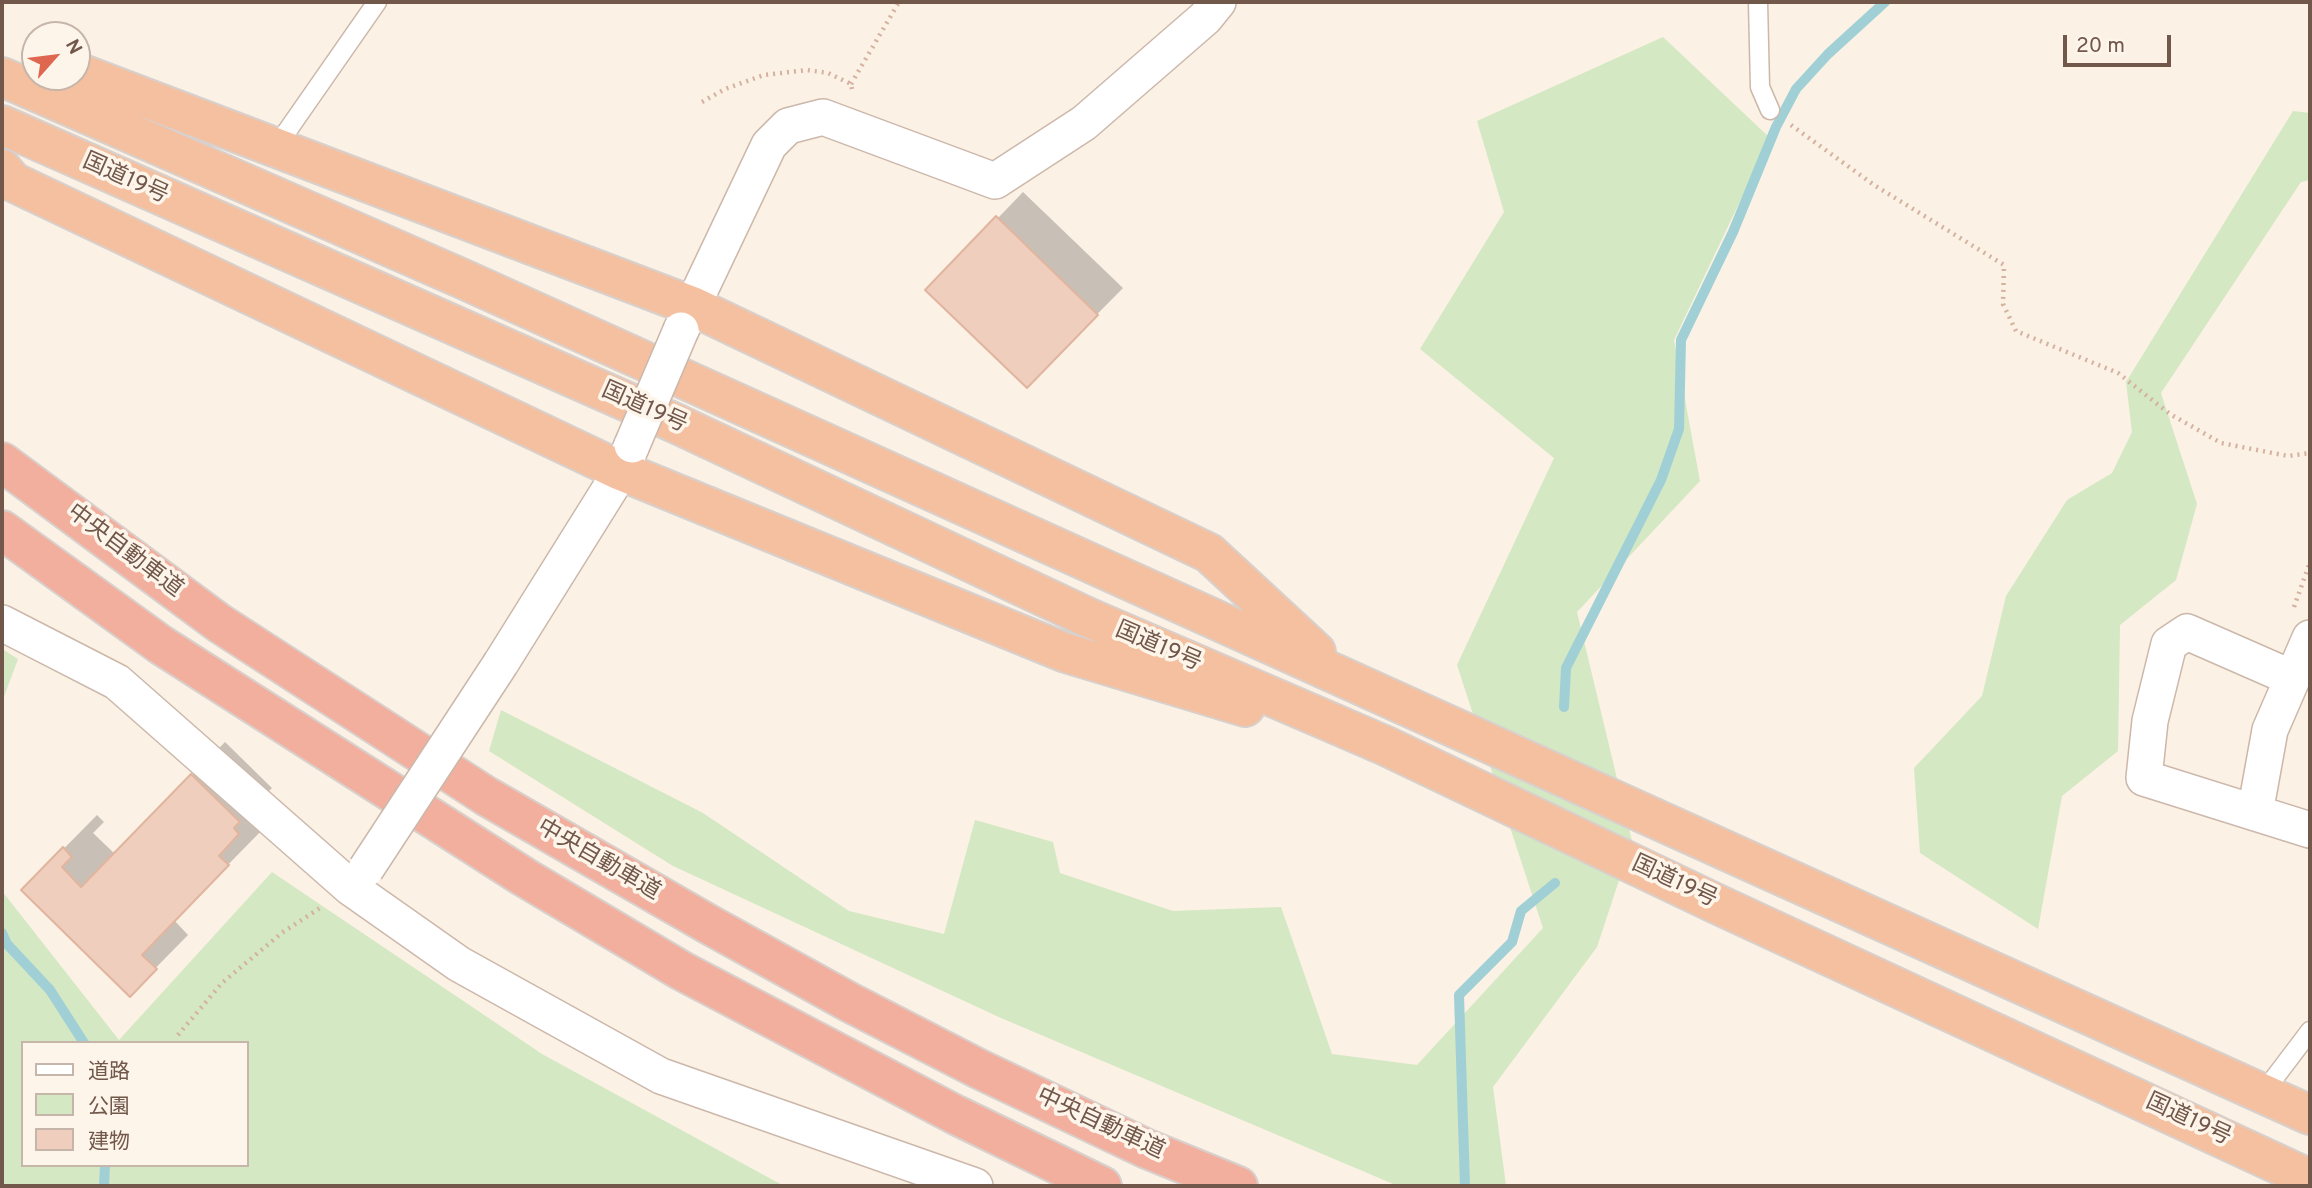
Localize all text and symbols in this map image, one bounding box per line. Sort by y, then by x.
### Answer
north arrow [21,21,91,91]
scale bar [2067,21,2176,65]
text: 20 m [2076,33,2125,60]
text: N [59,35,87,59]
street label: 国道19号 [78,149,172,211]
street label: 国道19号 [597,378,691,440]
street label: 中央自動車道 [61,499,187,605]
street label: 国道19号 [1111,617,1205,679]
street label: 中央自動車道 [531,815,665,907]
street label: 国道19号 [1627,851,1721,915]
legend [21,1041,248,1167]
text: 道路 [88,1059,130,1086]
street label: 中央自動車道 [1032,1083,1168,1167]
street label: 国道19号 [2141,1089,2235,1153]
text: 公園 [88,1094,130,1121]
text: 建物 [88,1129,130,1156]

